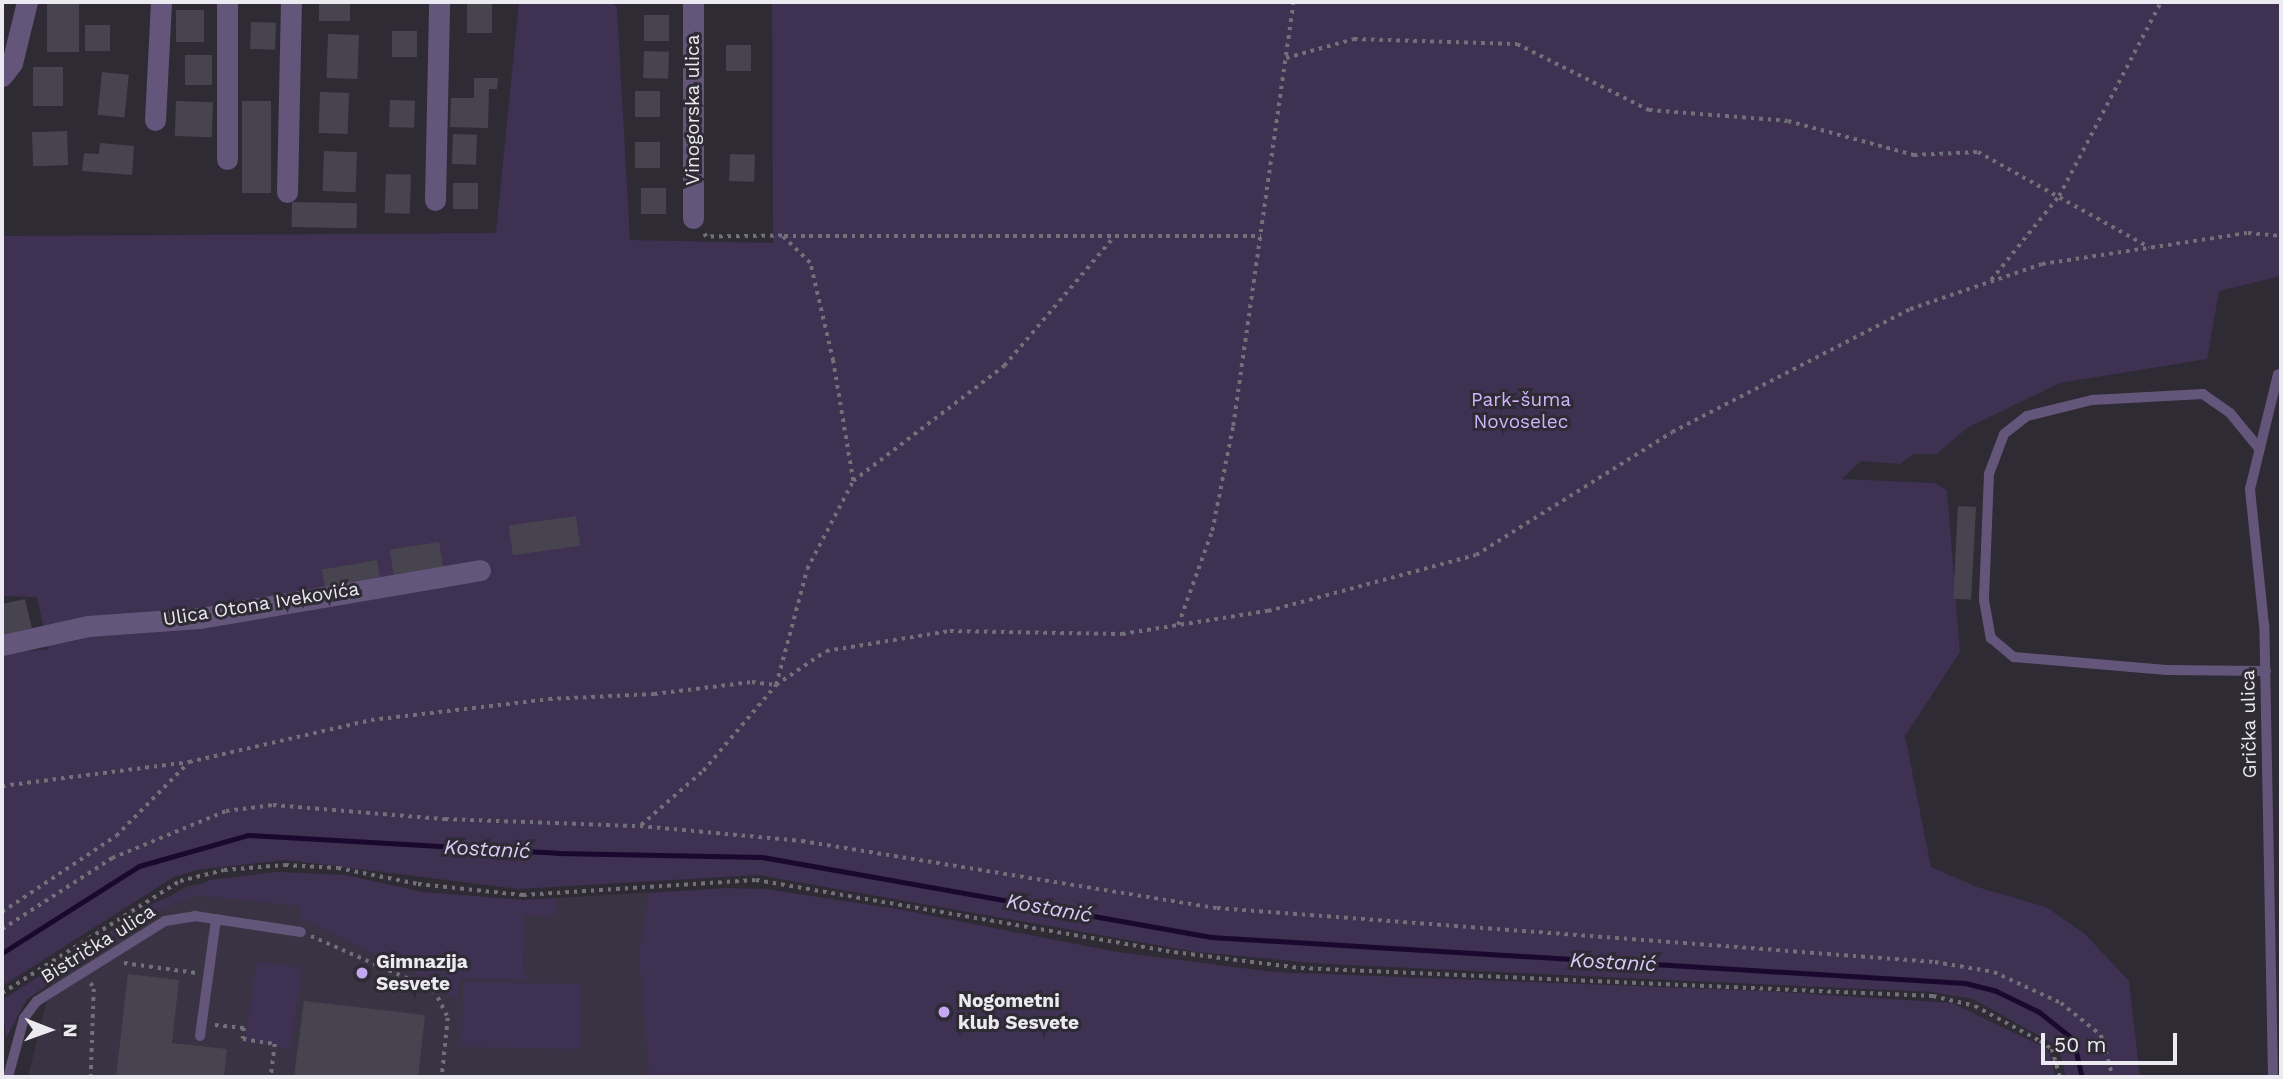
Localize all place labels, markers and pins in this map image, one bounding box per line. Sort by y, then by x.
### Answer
place label: Gimnazija Sesvete [376,951,468,995]
marker: Gimnazija Sesvete [354,965,370,981]
place label: Nogometni klub Sesvete [958,990,1079,1034]
marker: Nogometni klub Sesvete [936,1004,952,1020]

